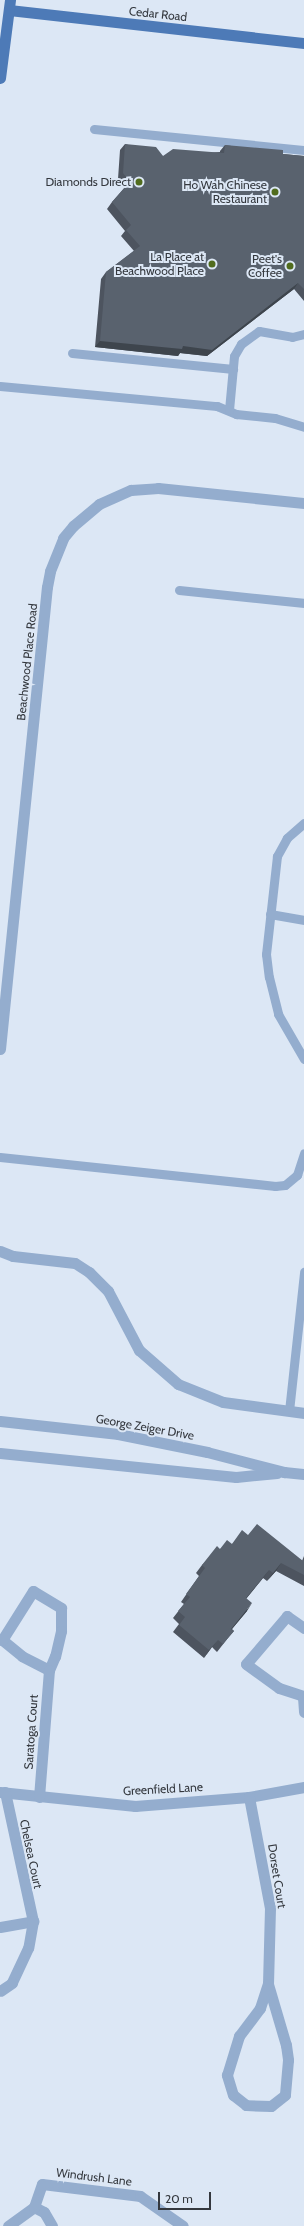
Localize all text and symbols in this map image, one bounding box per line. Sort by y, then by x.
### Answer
street label: Cedar Road [128,4,188,24]
place label: Diamonds Direct [45,175,131,189]
marker: Diamonds Direct [134,177,144,187]
place label: Ho Wah Chinese Restaurant [183,178,267,206]
marker: Ho Wah Chinese Restaurant [270,187,280,197]
place label: La Place at Beachwood Place [115,250,204,278]
place label: Peet's Coffee [248,252,282,280]
marker: La Place at Beachwood Place [207,259,217,269]
marker: Peet's Coffee [285,261,295,271]
street label: Beachwood Place Road [14,603,40,721]
street label: George Zeiger Drive [95,1411,195,1443]
street label: Saratoga Court [21,1694,41,1770]
street label: Greenfield Lane [123,1780,203,1798]
street label: Chelsea Court [17,1818,45,1890]
street label: Dorset Court [265,1843,289,1909]
street label: Windrush Lane [55,2165,133,2189]
scale bar [160,2184,213,2210]
text: 20 m [165,2191,193,2206]

